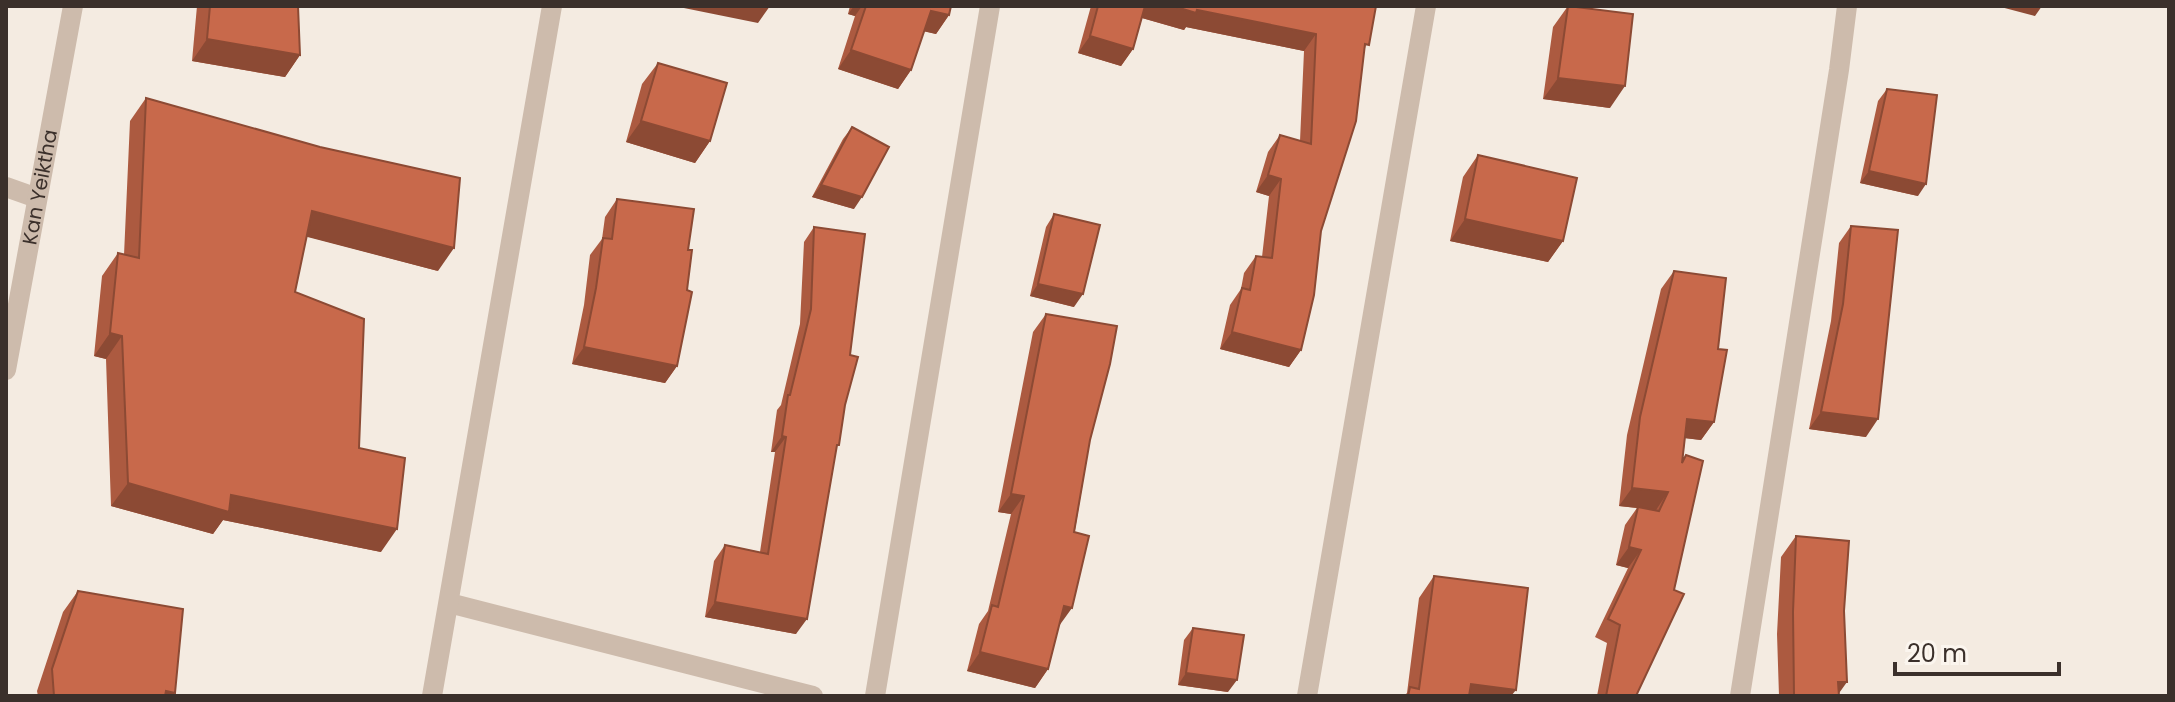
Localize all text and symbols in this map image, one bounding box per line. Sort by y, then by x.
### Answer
street label: Kan Yeiktha [15,127,64,247]
scale bar [1895,626,2059,676]
text: 20 m [1907,637,1967,670]

